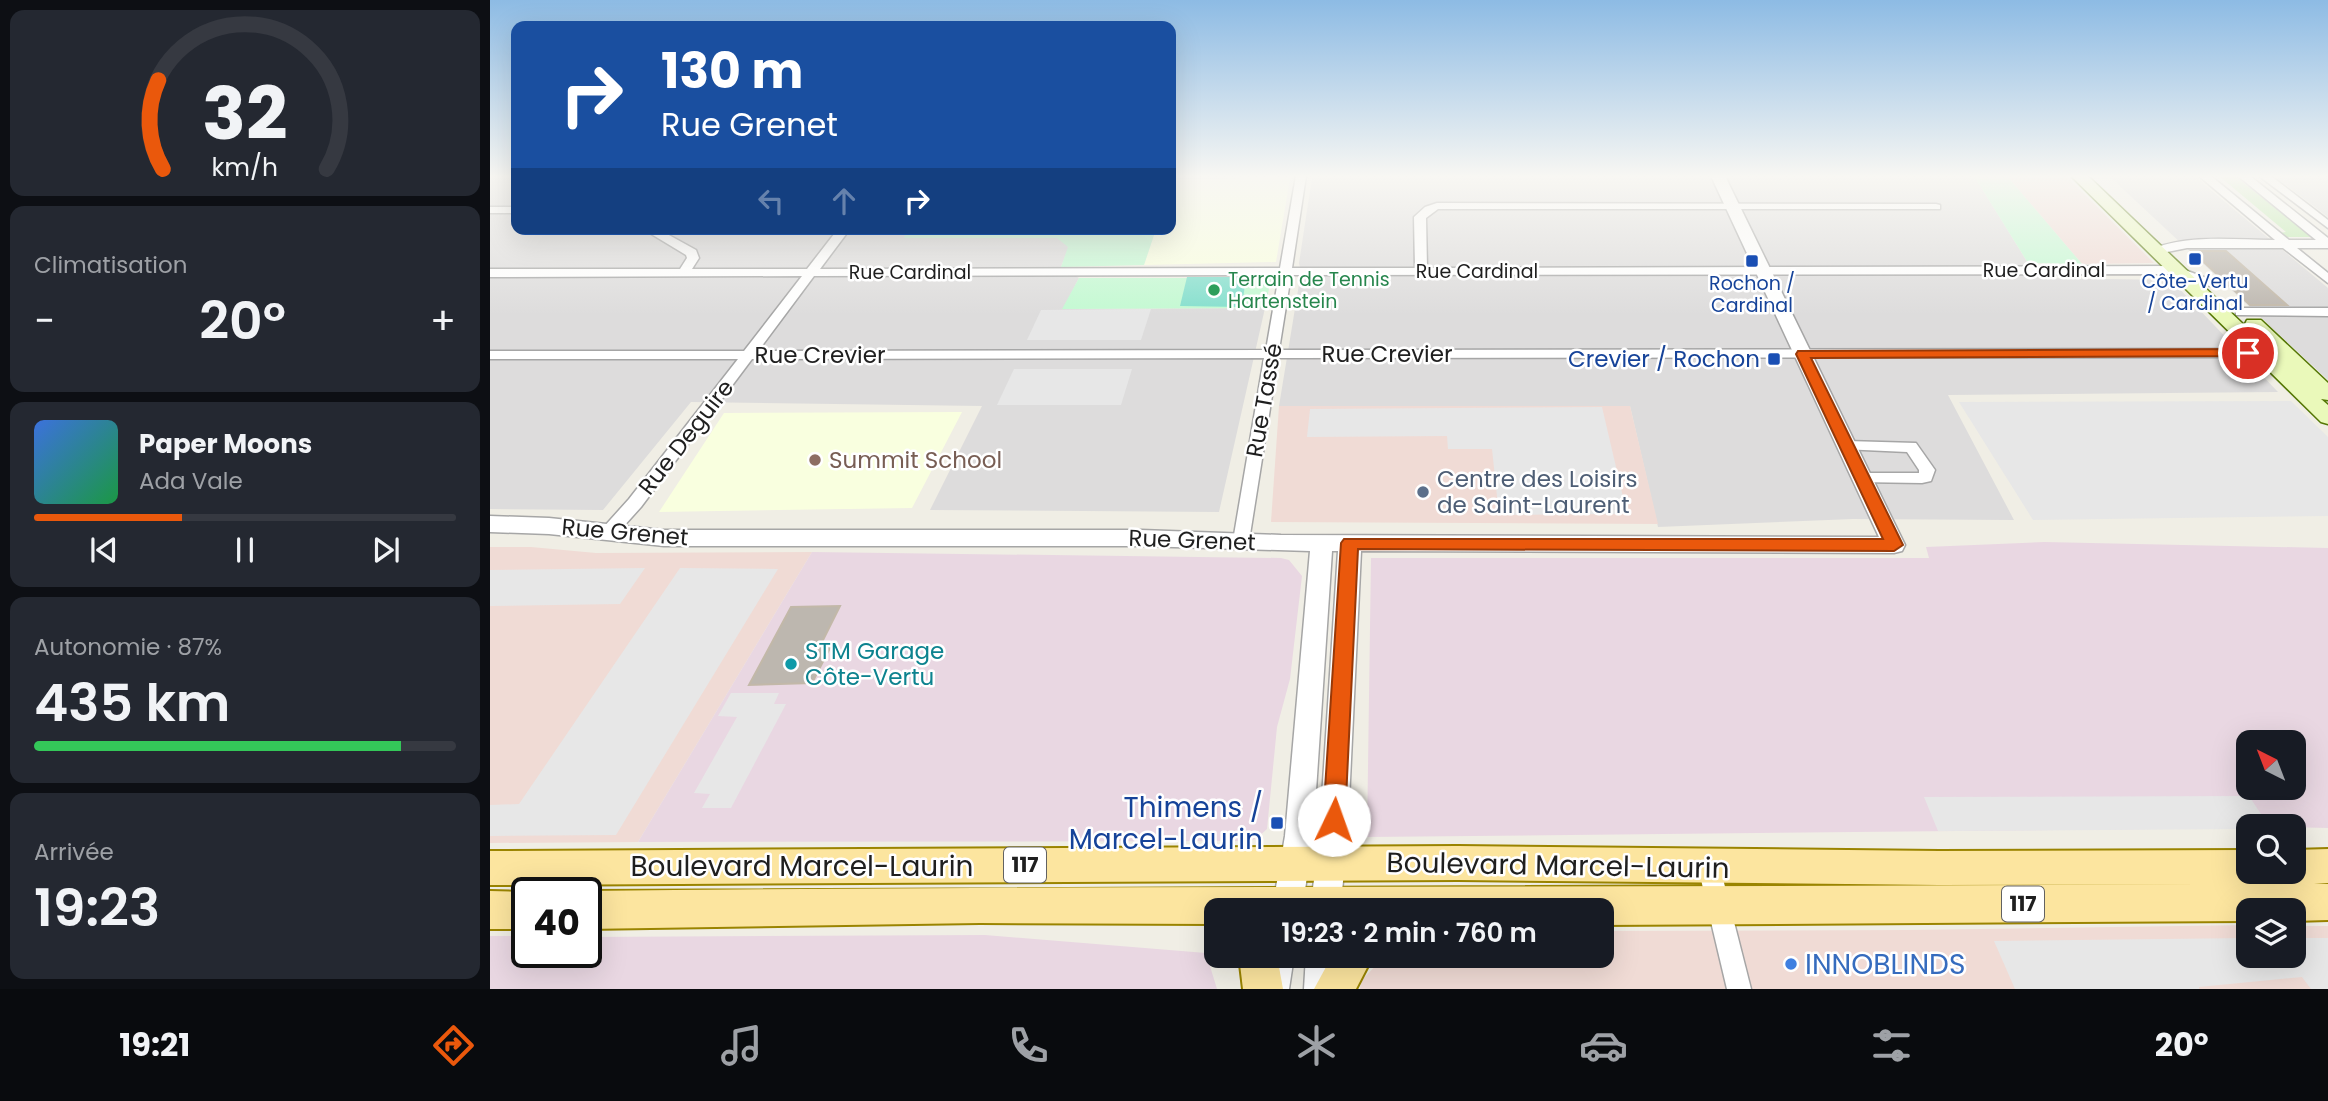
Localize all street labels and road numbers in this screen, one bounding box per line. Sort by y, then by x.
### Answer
street label: Rue Cardinal [1983,257,2105,284]
street label: Rue Cardinal [1416,258,1538,285]
street label: Rue Cardinal [849,259,971,286]
street label: Rue Crevier [1321,338,1453,370]
street label: Rue Crevier [754,339,886,371]
street label: Rue Tassé [1238,340,1290,460]
street label: Rue Deguire [631,373,741,501]
street label: Rue Grenet [560,511,690,553]
street label: Rue Grenet [1128,522,1256,558]
street label: Boulevard Marcel-Laurin [1386,843,1730,888]
street label: Boulevard Marcel-Laurin [630,847,974,886]
road number: 117 [1004,848,1046,882]
road number: 117 [2002,886,2044,922]

